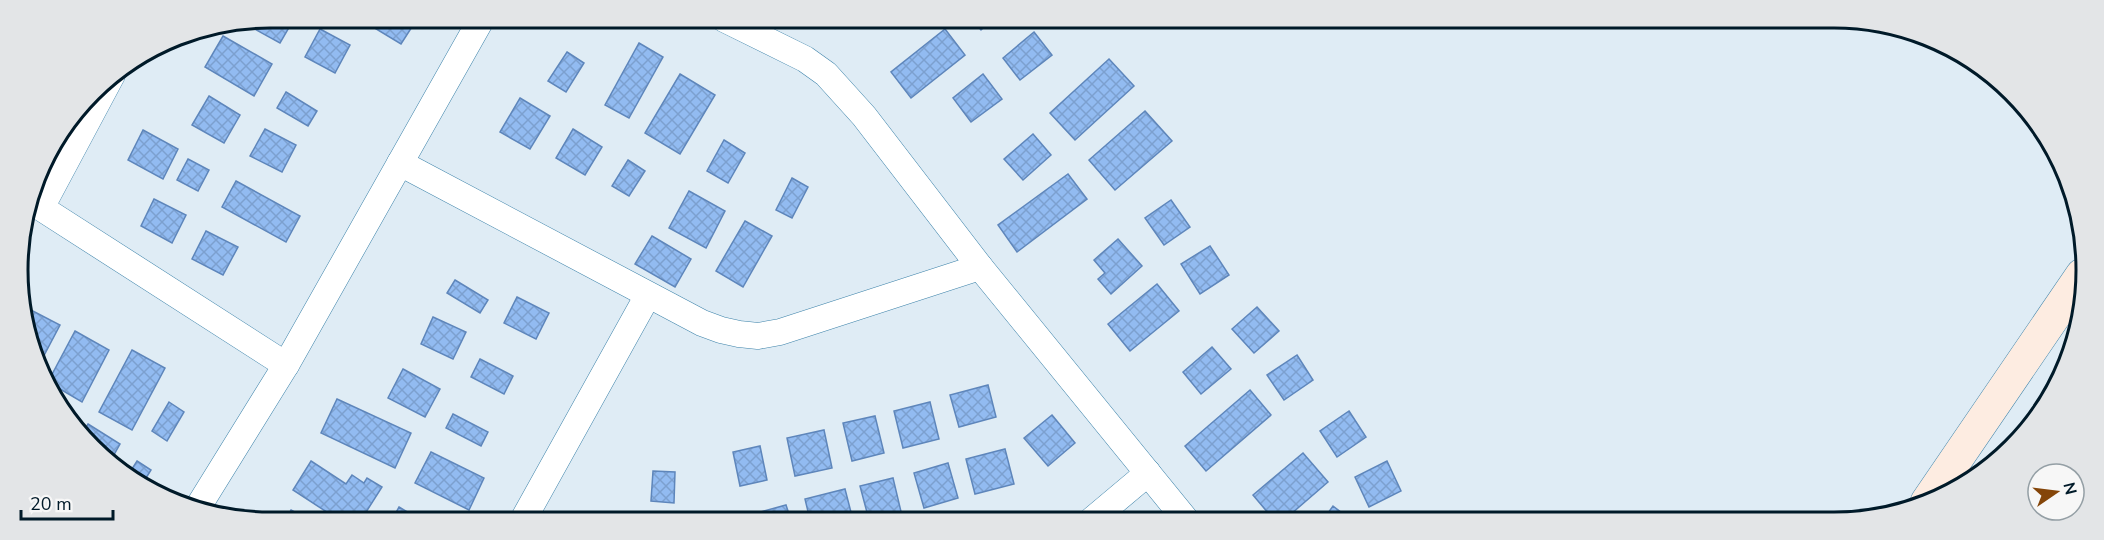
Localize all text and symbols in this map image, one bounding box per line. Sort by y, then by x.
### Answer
north arrow [2026,462,2086,522]
text: N [2057,480,2082,497]
scale bar [21,483,112,521]
text: 20 m [30,492,72,516]

